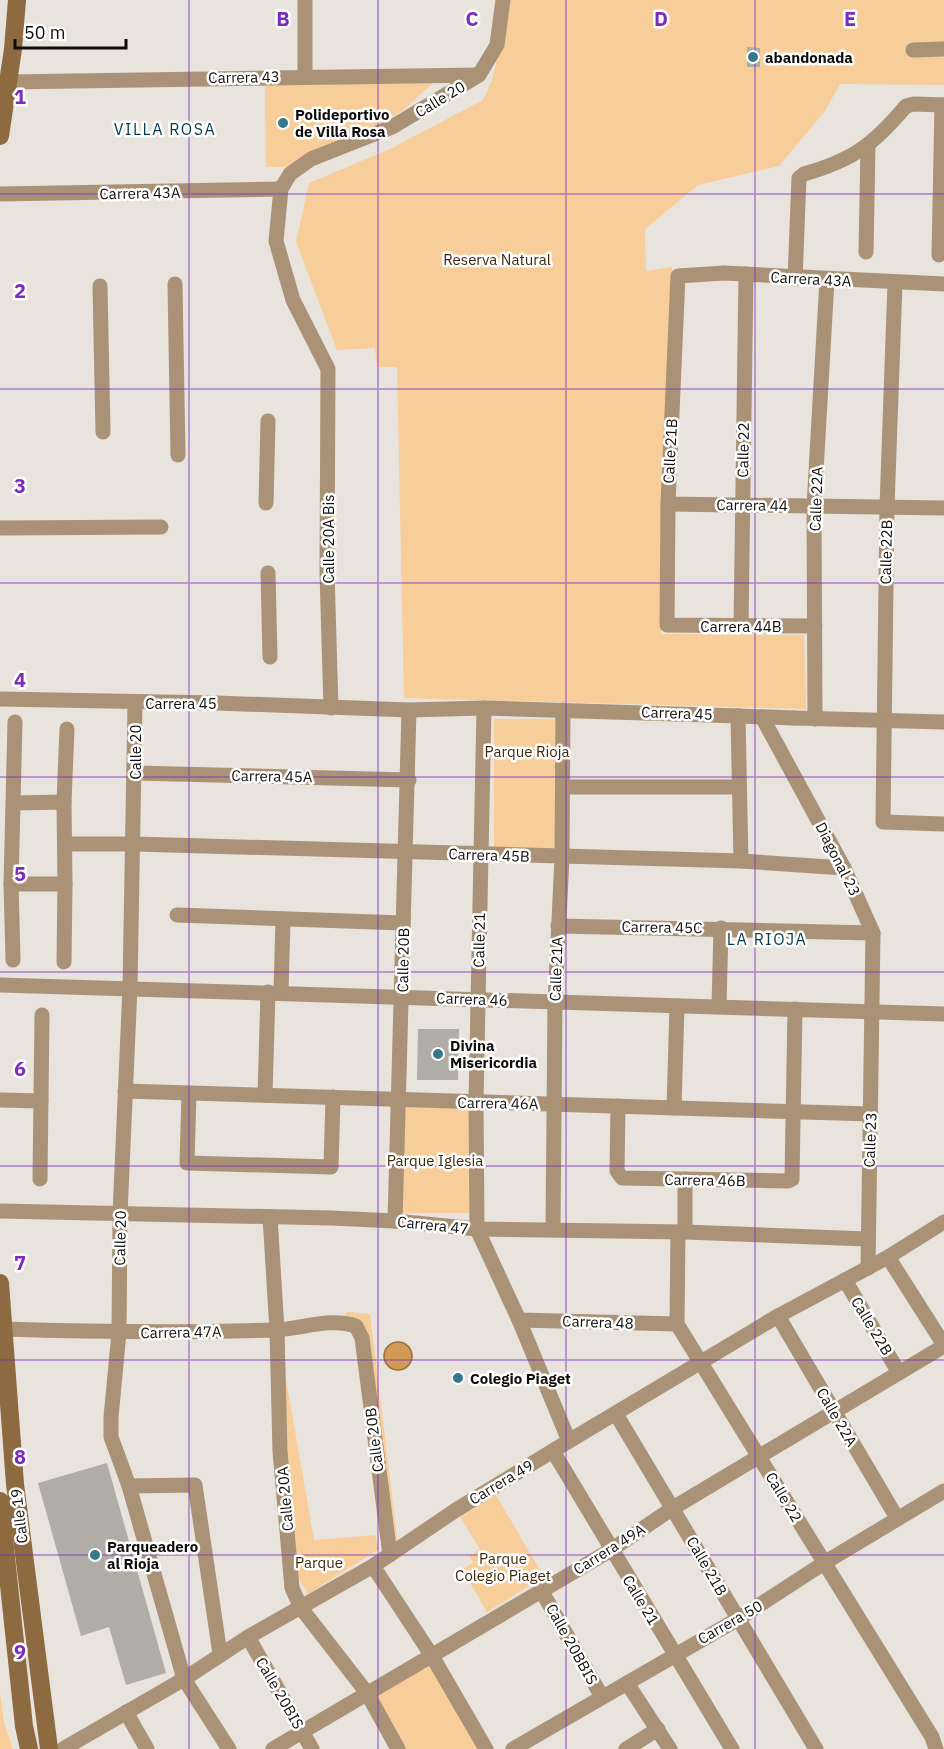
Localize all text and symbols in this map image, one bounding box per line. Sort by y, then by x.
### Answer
text: B [276,5,290,32]
text: C [465,5,479,32]
text: D [654,5,668,32]
text: E [844,5,856,32]
scale bar [15,12,126,50]
text: 50 m [24,21,66,44]
place label: abandonada [765,48,853,67]
marker: abandonada [746,50,760,64]
street label: Carrera 43 [208,67,280,87]
street label: Calle 20 [411,77,469,121]
text: 1 [14,83,26,110]
place label: Polideportivo de Villa Rosa [295,105,390,141]
marker: Polideportivo de Villa Rosa [276,116,290,130]
district label: VILLA ROSA [114,119,216,139]
street label: Carrera 43A [99,183,181,203]
park label: Reserva Natural [443,250,551,269]
street label: Carrera 43A [770,267,852,291]
text: 2 [14,277,26,304]
street label: Calle 21B [659,418,681,484]
street label: Calle 22 [733,422,753,478]
street label: Calle 22A [805,466,827,532]
text: 3 [14,472,26,499]
street label: Calle 20A Bis [319,494,338,584]
street label: Carrera 44 [716,495,788,515]
street label: Calle 22B [876,519,896,585]
street label: Carrera 44B [700,617,782,636]
text: 4 [14,666,26,693]
street label: Carrera 45 [145,694,217,713]
street label: Carrera 45 [641,702,713,724]
street label: Calle 20 [126,724,145,780]
park label: Parque Rioja [485,742,569,761]
street label: Carrera 45A [231,766,313,786]
street label: Diagonal 23 [811,819,865,899]
street label: Carrera 45B [448,844,530,866]
text: 5 [14,860,26,887]
street label: Calle 21 [469,912,489,968]
street label: Carrera 45C [621,917,703,937]
street label: Calle 20B [393,927,413,993]
district label: LA RIOJA [727,929,807,949]
street label: Calle 21A [545,936,567,1002]
street label: Carrera 46 [436,988,508,1010]
place label: Divina Misericordia [450,1036,537,1072]
marker: Divina Misericordia [431,1047,445,1061]
text: 6 [14,1055,26,1082]
street label: Carrera 46A [457,1093,539,1113]
street label: Calle 23 [860,1112,880,1168]
park label: Parque Iglesia [387,1151,483,1170]
street label: Carrera 46B [664,1170,746,1190]
street label: Calle 20 [110,1210,130,1266]
street label: Carrera 47 [396,1212,470,1238]
text: 7 [14,1249,26,1276]
street label: Calle 22B [847,1293,897,1359]
street label: Carrera 48 [562,1311,634,1333]
street label: Carrera 47A [140,1322,222,1342]
place label: Colegio Piaget [470,1369,571,1388]
marker: Colegio Piaget [451,1371,465,1385]
street label: Calle 22A [813,1384,862,1450]
street label: Calle 20B [361,1407,387,1473]
text: 8 [14,1443,26,1470]
street label: Carrera 49 [465,1455,537,1509]
street label: Calle 20A [273,1466,297,1532]
street label: Calle 22 [762,1468,806,1526]
street label: Calle 19 [6,1487,32,1545]
street label: Carrera 49A [570,1519,649,1579]
street label: Calle 21B [683,1533,731,1599]
place label: Parqueadero al Rioja [107,1537,198,1573]
marker: Parqueadero al Rioja [88,1548,102,1562]
park label: Parque Colegio Piaget [455,1549,551,1585]
park label: Parque [295,1553,343,1572]
street label: Calle 21 [619,1571,663,1629]
street label: Carrera 50 [694,1596,766,1648]
street label: Calle 20BBIS [542,1600,602,1688]
text: 9 [14,1638,26,1665]
street label: Calle 20BIS [252,1654,308,1732]

